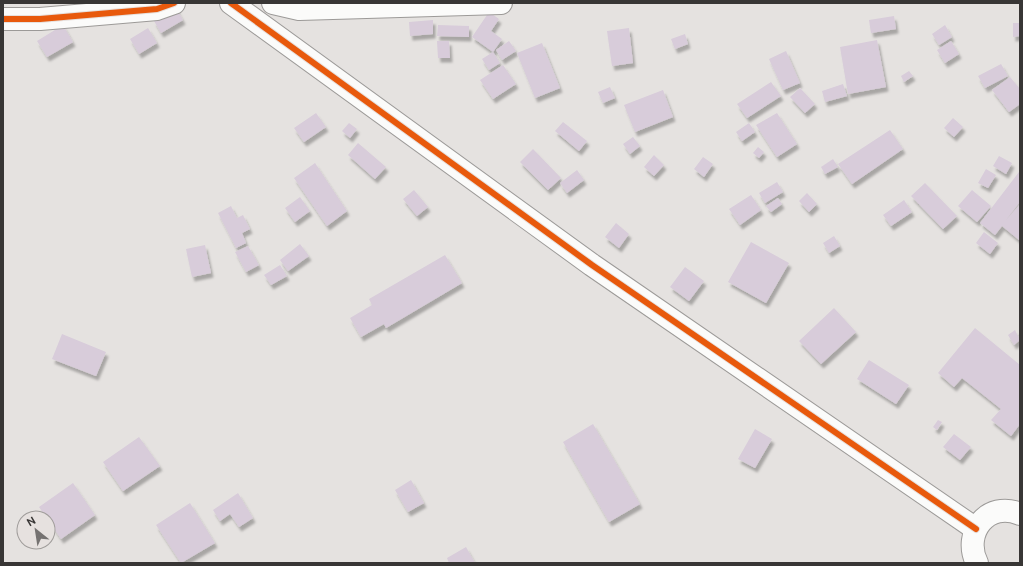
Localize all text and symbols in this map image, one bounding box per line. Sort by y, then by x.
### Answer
north arrow [16,510,56,550]
text: N [24,514,38,529]

